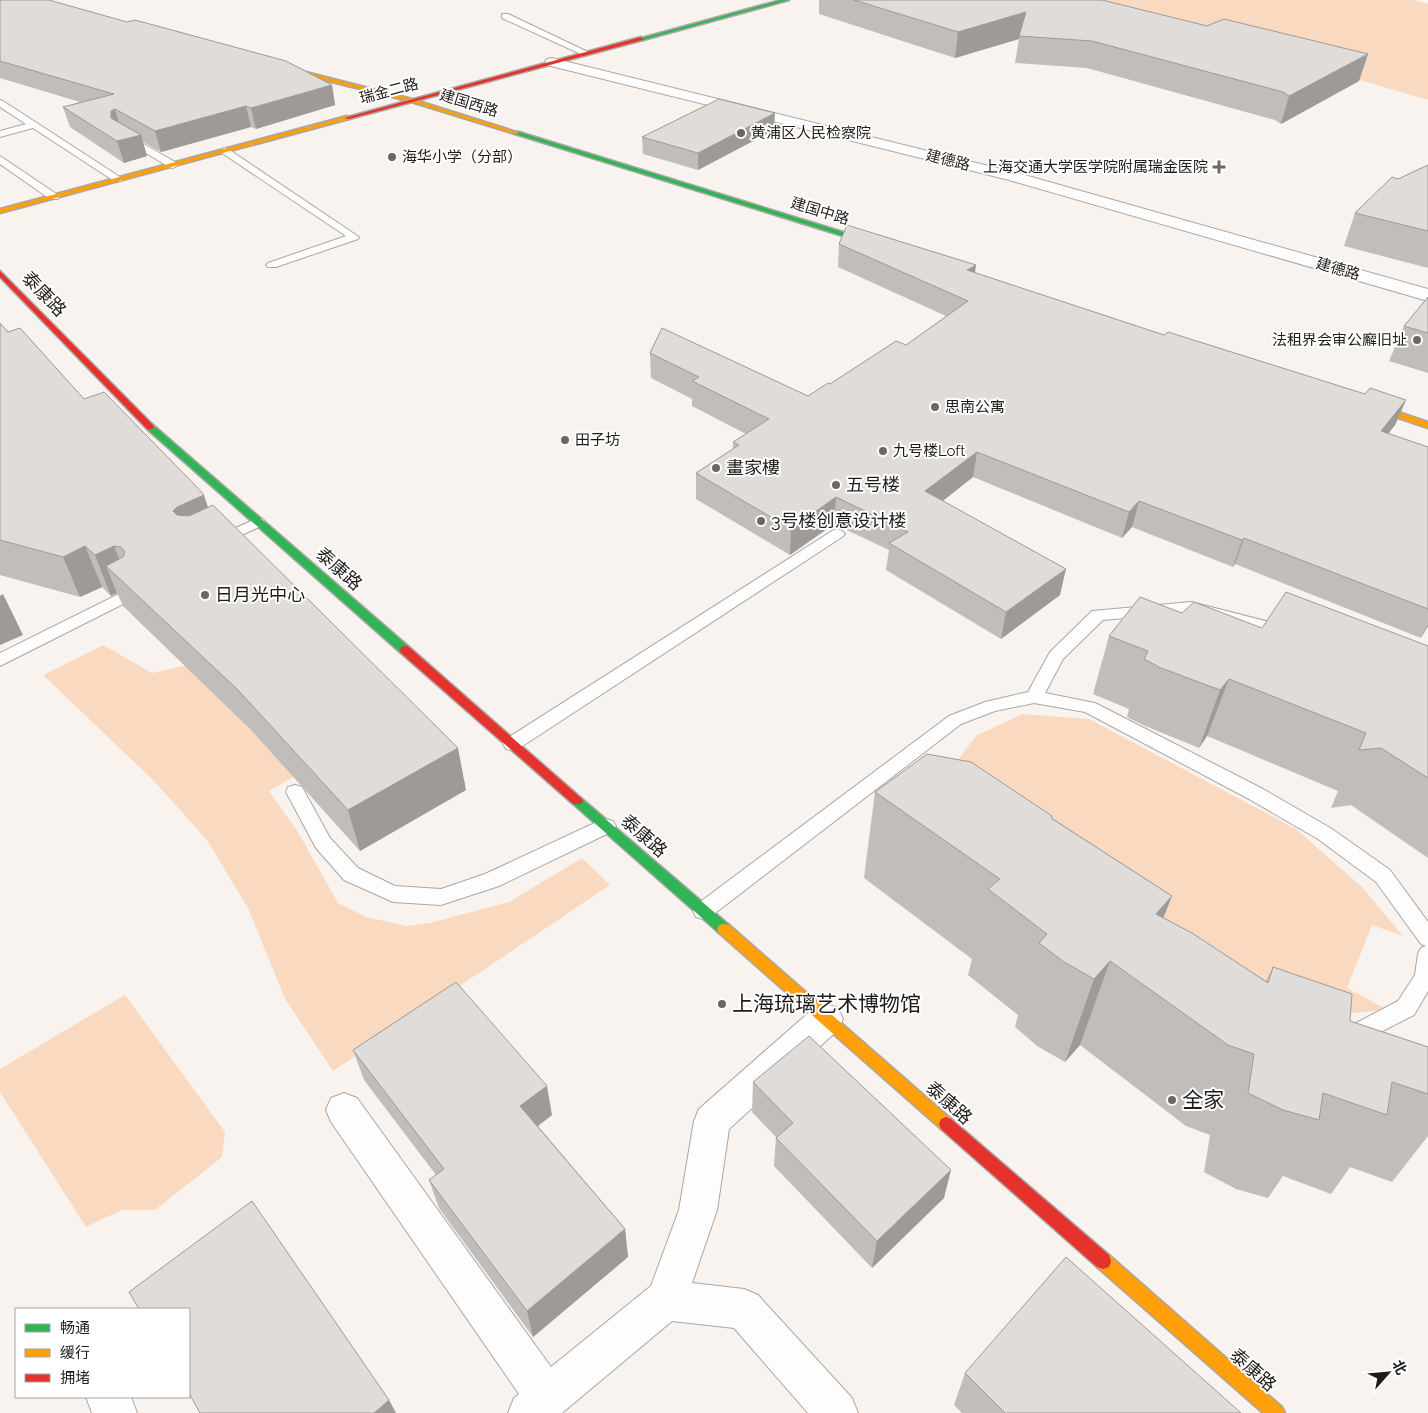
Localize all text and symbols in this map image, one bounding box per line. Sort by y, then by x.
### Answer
street label: 瑞金二路 [358,75,420,107]
street label: 建国西路 [438,86,500,120]
place label: 黄浦区人民检察院 [751,124,871,142]
marker: 黄浦区人民检察院 [735,127,747,139]
street label: 建德路 [924,146,972,174]
place label: 海华小学（分部） [402,148,522,166]
marker: 海华小学（分部） [386,151,398,163]
place label: 上海交通大学医学院附属瑞金医院 [983,158,1208,176]
marker: 上海交通大学医学院附属瑞金医院 [1212,160,1226,174]
street label: 建国中路 [789,194,851,228]
street label: 建德路 [1314,254,1362,284]
street label: 泰康路 [18,267,71,320]
place label: 法租界会审公廨旧址 [1272,331,1407,349]
marker: 法租界会审公廨旧址 [1411,334,1423,346]
place label: 思南公寓 [945,398,1005,416]
marker: 思南公寓 [929,401,941,413]
place label: 田子坊 [575,431,620,449]
marker: 田子坊 [559,434,571,446]
place label: 九号楼Loft [893,442,965,460]
marker: 九号楼Loft [877,445,889,457]
place label: 畫家樓 [726,457,780,478]
marker: 畫家樓 [710,462,722,474]
place label: 五号楼 [846,474,900,495]
marker: 五号楼 [830,479,842,491]
place label: 3号楼创意设计楼 [771,510,907,531]
marker: 3号楼创意设计楼 [755,515,767,527]
street label: 泰康路 [312,543,367,594]
place label: 日月光中心 [215,584,305,605]
marker: 日月光中心 [199,589,211,601]
street label: 泰康路 [617,810,672,861]
place label: 上海琉璃艺术博物馆 [732,991,921,1016]
marker: 上海琉璃艺术博物馆 [716,998,728,1010]
street label: 泰康路 [922,1077,977,1128]
place label: 全家 [1182,1087,1224,1112]
marker: 全家 [1166,1094,1178,1106]
legend [15,1308,190,1398]
text: 畅通 [60,1319,90,1337]
text: 缓行 [60,1344,90,1362]
street label: 泰康路 [1226,1344,1281,1395]
north arrow [1363,1348,1413,1398]
text: 北 [1389,1357,1410,1377]
text: 拥堵 [60,1369,90,1387]

